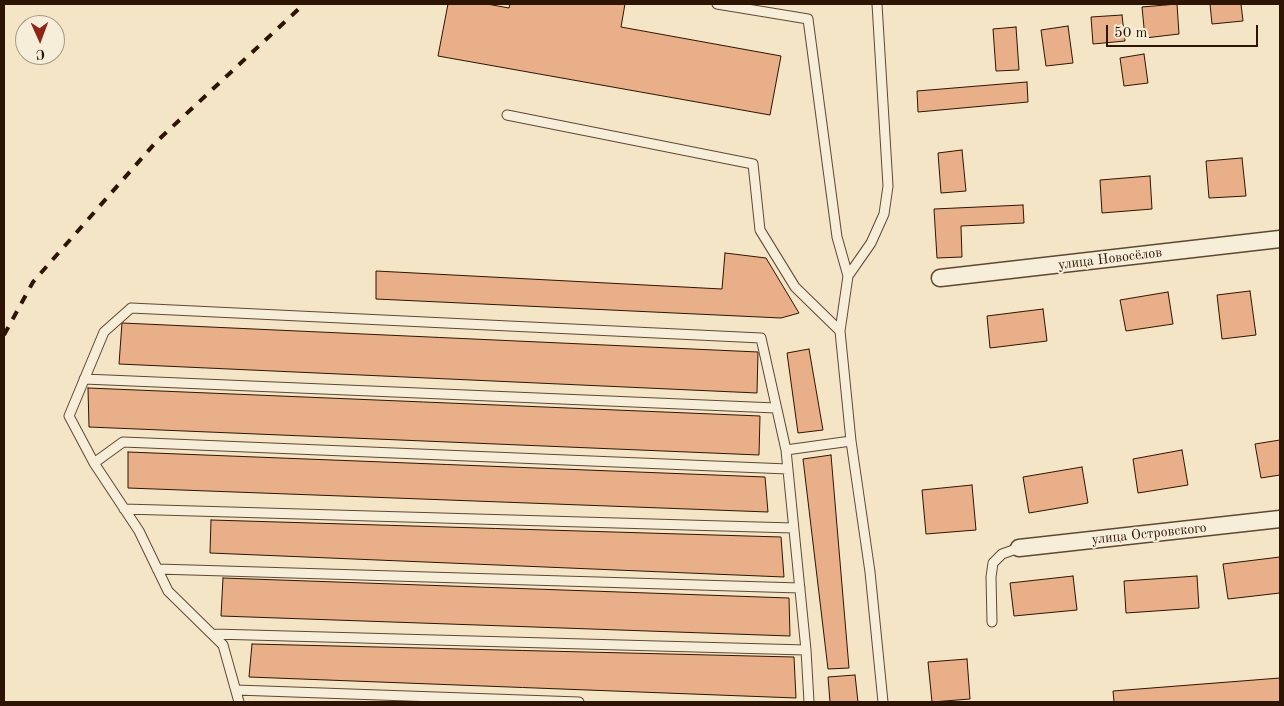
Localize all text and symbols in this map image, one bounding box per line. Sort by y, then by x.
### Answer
north arrow [15,15,65,65]
scale bar [1109,15,1262,47]
text: 50 m [1114,26,1148,41]
text: С [36,47,45,61]
street label: улица Новосёлов [1057,244,1163,274]
street label: улица Островского [1091,520,1207,548]

